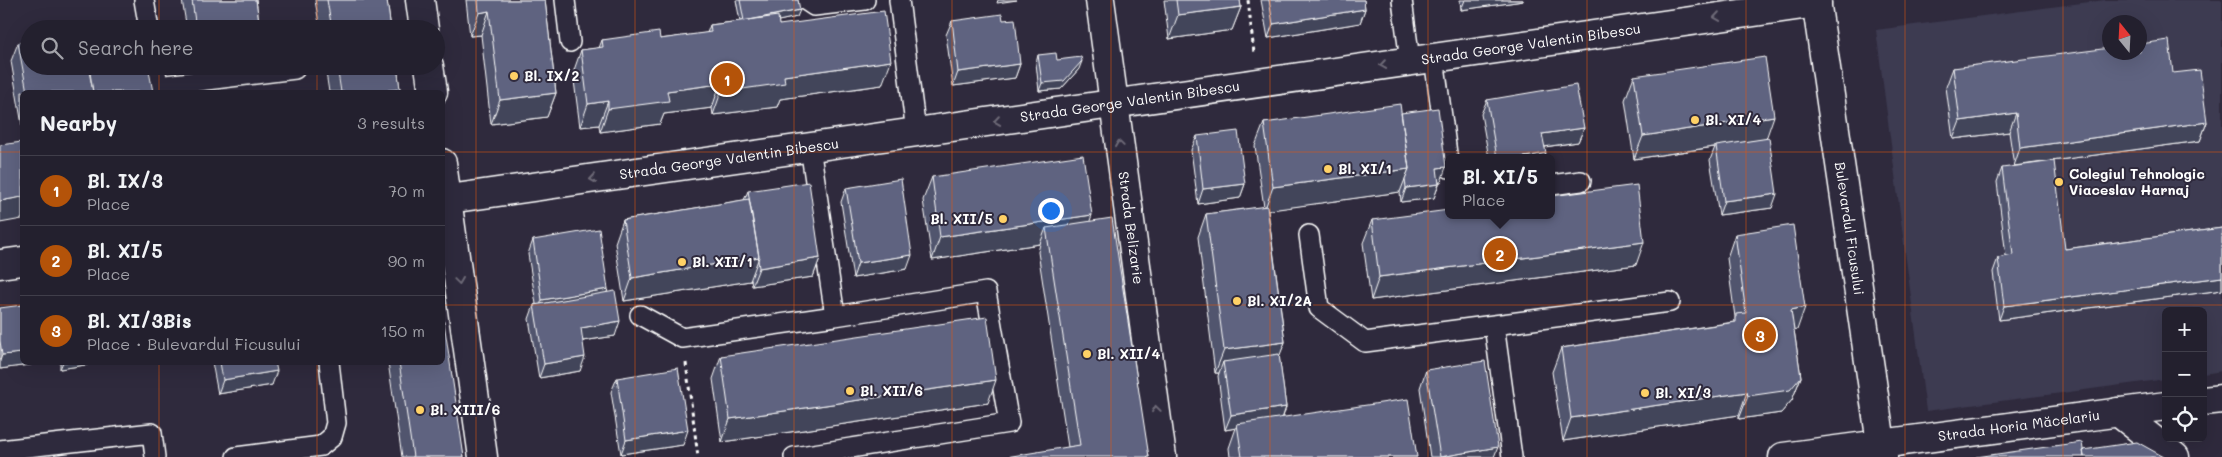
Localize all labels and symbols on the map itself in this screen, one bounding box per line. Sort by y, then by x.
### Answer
one-way arrow [1712,11,1720,22]
north arrow [2102,15,2147,60]
street label: Strada George Valentin Bibescu [1420,18,1642,69]
one-way arrow [1378,59,1386,70]
pin: 1 [711,60,743,98]
place label: Bl. IX/2 [524,66,579,85]
marker: Bl. IX/2 [508,70,520,82]
street label: Strada George Valentin Bibescu [1019,76,1241,126]
place label: Bl. XI/4 [1705,110,1761,129]
marker: Bl. XI/4 [1689,114,1701,126]
one-way arrow [992,115,1001,125]
street label: Strada George Valentin Bibescu [618,133,840,183]
one-way arrow [1115,139,1125,148]
place label: Bl. XI/1 [1338,159,1392,178]
street label: Bulevardul Ficusului [1831,161,1869,296]
marker: Bl. XI/1 [1322,163,1334,175]
place label: Colegiul Tehnologic Viaceslav Harnaj [2069,164,2205,199]
street label: Strada Belizarie [1114,170,1148,285]
one-way arrow [589,173,598,183]
marker: Colegiul Tehnologic Viaceslav Harnaj [2053,176,2065,188]
your location [1038,198,1064,224]
place label: Bl. XII/5 [930,209,993,228]
marker: Bl. XII/5 [997,213,1009,225]
pin: 2 [1484,235,1516,273]
place label: Bl. XII/1 [692,252,753,271]
marker: Bl. XII/1 [676,256,688,268]
one-way arrow [453,277,464,285]
place label: Bl. XI/2A [1247,291,1312,310]
marker: Bl. XI/2A [1231,295,1243,307]
pin: 3 [1744,316,1776,354]
place label: Bl. XII/4 [1097,344,1161,363]
marker: Bl. XII/4 [1081,348,1093,360]
place label: Bl. XII/6 [860,381,923,400]
place label: Bl. XI/3 [1655,383,1711,402]
marker: Bl. XII/6 [844,385,856,397]
marker: Bl. XI/3 [1639,387,1651,399]
place label: Bl. XIII/6 [430,400,500,419]
marker: Bl. XIII/6 [414,404,426,416]
one-way arrow [1151,404,1161,413]
street label: Strada Horia Măcelariu [1937,405,2101,445]

